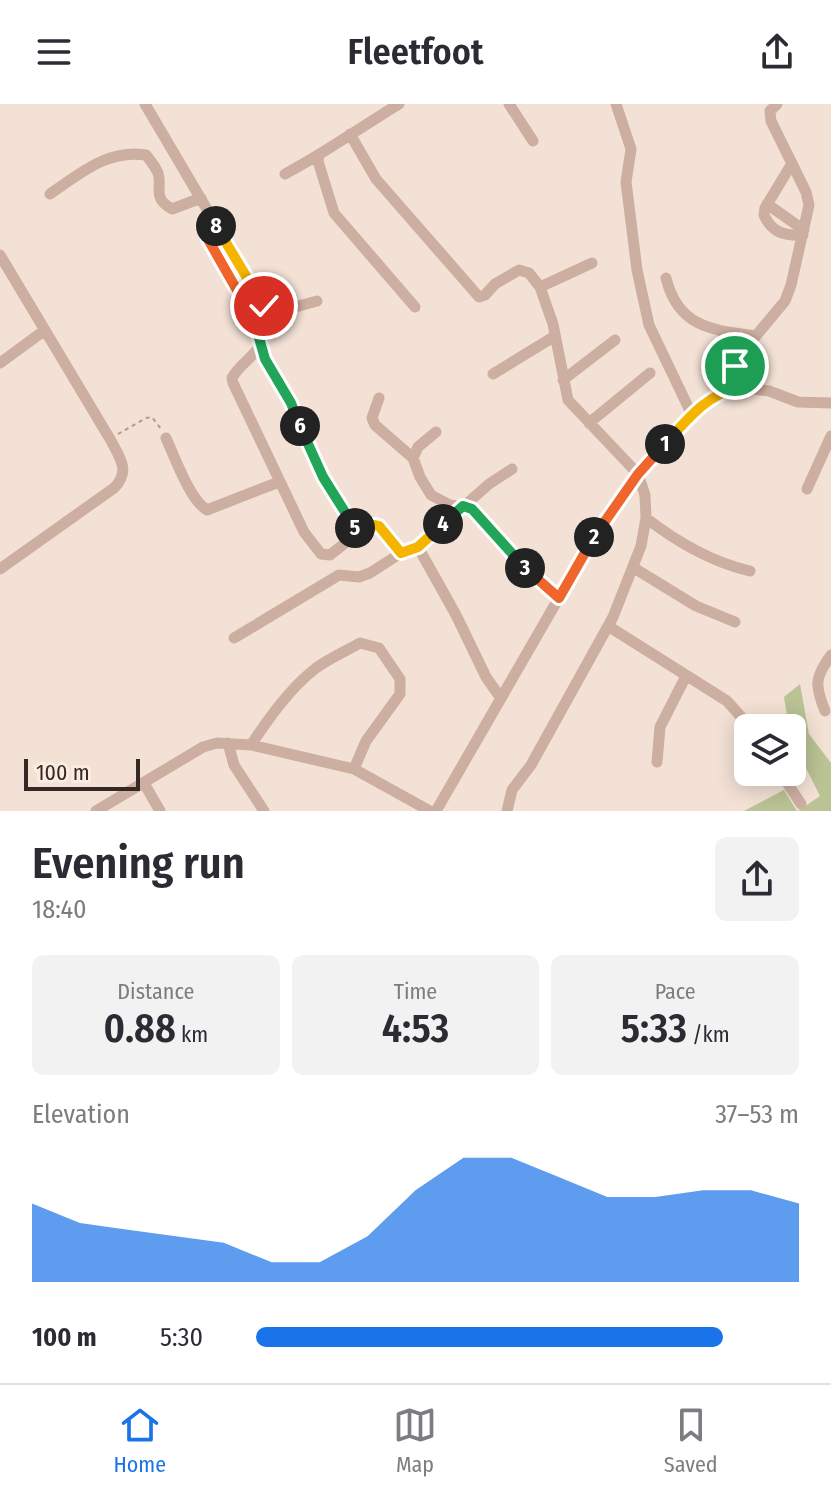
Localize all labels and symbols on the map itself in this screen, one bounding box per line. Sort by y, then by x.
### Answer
pin: 8 [196,206,236,246]
pin [230,272,298,340]
pin [701,332,769,400]
pin: 6 [280,406,320,446]
pin: 1 [645,424,685,464]
pin: 4 [423,504,463,544]
pin: 5 [335,508,375,548]
pin: 2 [574,517,614,557]
pin: 3 [505,548,545,588]
scale bar [24,755,140,791]

